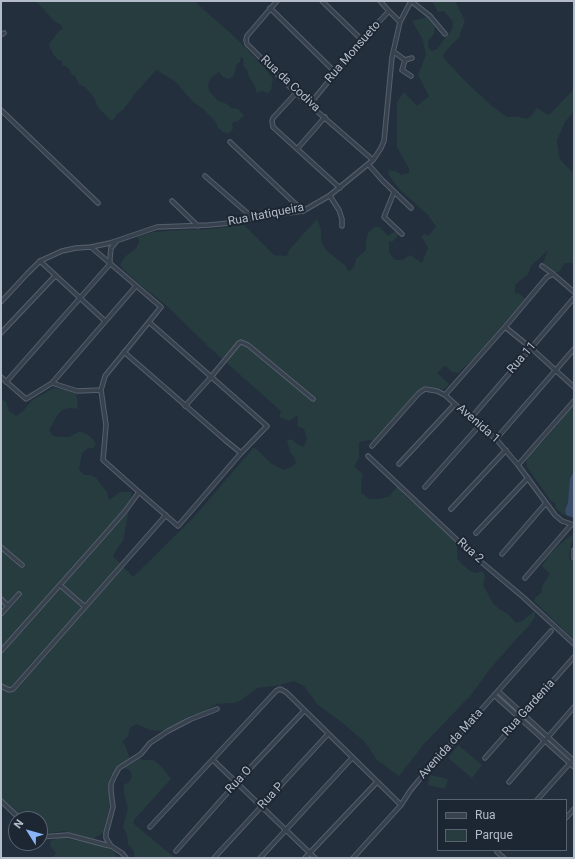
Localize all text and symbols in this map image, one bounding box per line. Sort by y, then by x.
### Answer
street label: Rua Monsueto [322,18,384,86]
street label: Rua da Codiva [257,53,323,115]
street label: Rua Itatiqueira [227,201,305,229]
street label: Rua 11 [504,339,540,377]
street label: Avenida 1 [454,401,502,447]
street label: Rua 2 [454,536,486,566]
street label: Rua Gardenia [500,677,558,739]
street label: Avenida da Mata [416,706,486,782]
street label: Rua O [223,763,255,797]
street label: Rua P [255,780,287,812]
legend [437,799,567,851]
text: Rua [475,808,496,822]
north arrow [8,811,48,851]
text: N [11,817,26,831]
text: Parque [475,828,513,842]

